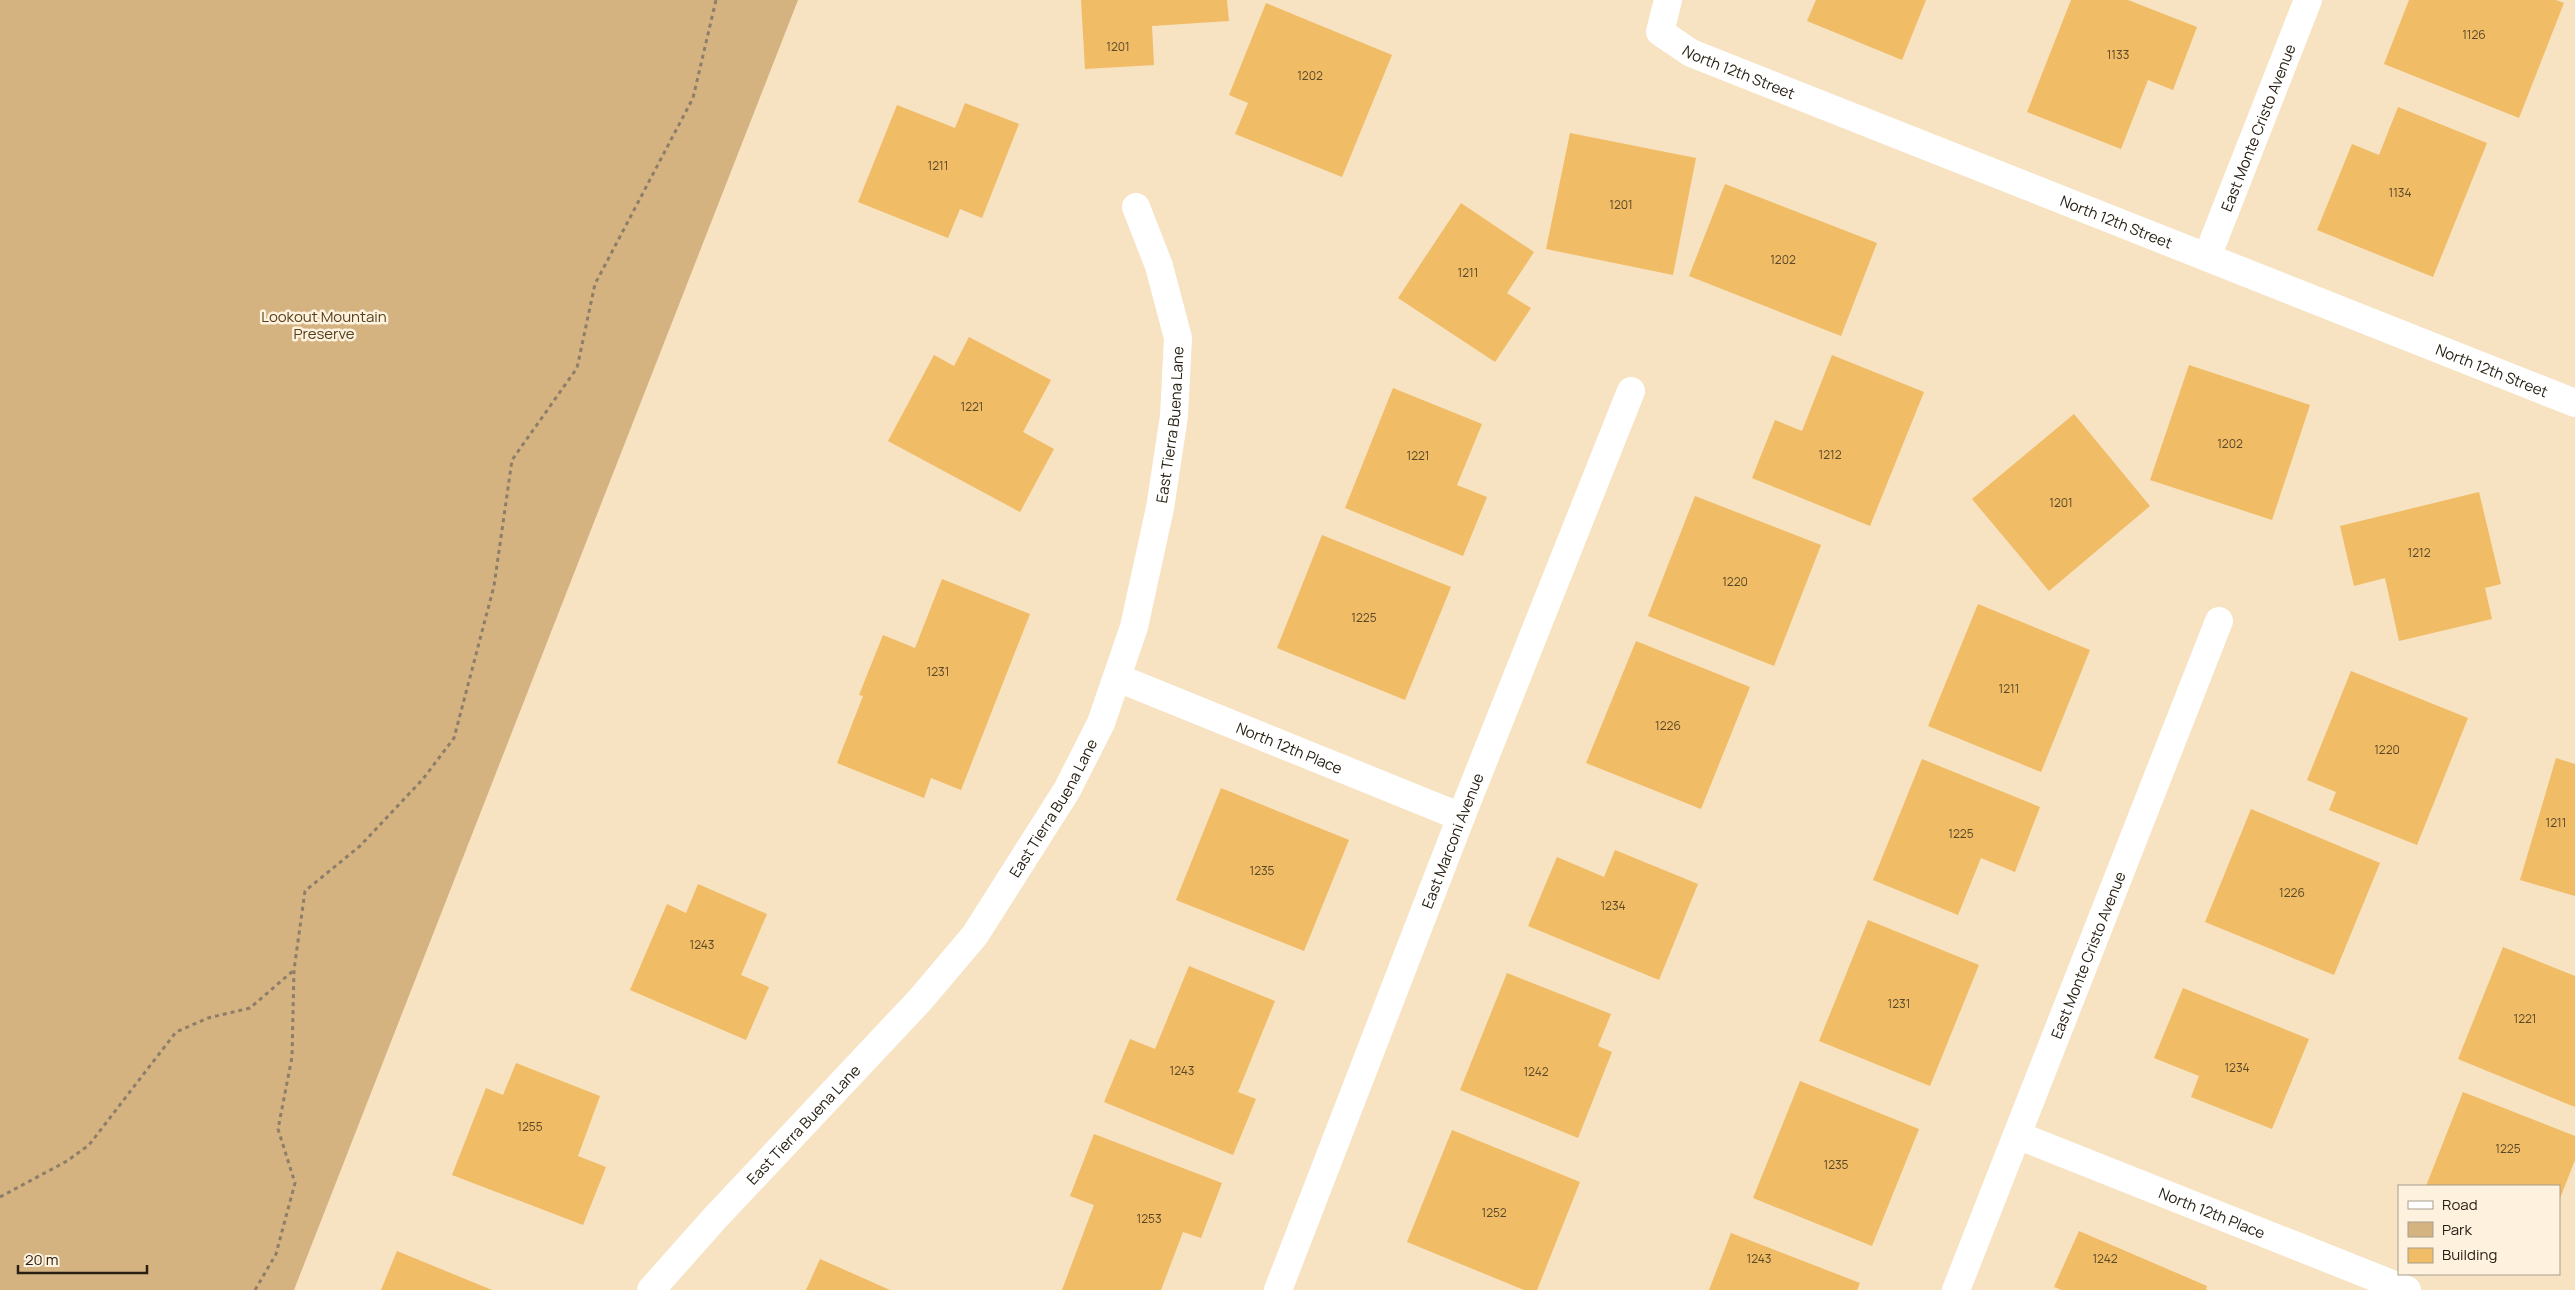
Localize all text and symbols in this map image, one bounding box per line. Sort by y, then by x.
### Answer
house number: 1126 [2462,26,2486,43]
house number: 1201 [1106,38,1130,55]
street label: North 12th Street [1679,40,1798,104]
street label: East Monte Cristo Avenue [2215,41,2300,214]
house number: 1133 [2107,46,2129,63]
house number: 1202 [1297,67,1323,84]
house number: 1211 [928,157,948,174]
house number: 1134 [2388,184,2412,201]
street label: North 12th Street [2057,190,2176,253]
house number: 1201 [1609,196,1633,213]
house number: 1202 [1770,251,1796,268]
house number: 1211 [1458,264,1478,281]
park label: Lookout Mountain Preserve [261,306,387,344]
street label: North 12th Street [2433,339,2551,402]
street label: East Tierra Buena Lane [1150,346,1188,504]
house number: 1221 [960,398,984,415]
house number: 1202 [2217,435,2243,452]
house number: 1212 [1818,446,1842,463]
house number: 1221 [1406,447,1430,464]
house number: 1201 [2049,494,2073,511]
house number: 1212 [2407,544,2431,561]
house number: 1220 [1722,573,1748,590]
house number: 1225 [1351,609,1377,626]
house number: 1231 [927,663,949,680]
house number: 1211 [1999,680,2019,697]
street label: North 12th Place [1233,717,1346,778]
house number: 1226 [1655,717,1681,734]
street label: East Tierra Buena Lane [1004,735,1102,881]
house number: 1220 [2374,741,2400,758]
street label: East Marconi Avenue [1416,769,1488,911]
house number: 1211 [2546,814,2566,831]
house number: 1225 [1948,825,1974,842]
house number: 1235 [1249,862,1275,879]
street label: East Monte Cristo Avenue [2045,868,2130,1042]
house number: 1226 [2279,884,2305,901]
house number: 1234 [1600,897,1626,914]
house number: 1243 [690,936,715,953]
house number: 1231 [1888,995,1910,1012]
house number: 1221 [2513,1010,2537,1027]
house number: 1234 [2224,1059,2250,1076]
street label: East Tierra Buena Lane [742,1060,865,1189]
house number: 1243 [1170,1062,1195,1079]
house number: 1242 [1523,1063,1549,1080]
house number: 1255 [517,1118,543,1135]
house number: 1225 [2495,1140,2521,1157]
house number: 1235 [1823,1156,1849,1173]
street label: North 12th Place [2156,1182,2269,1243]
legend [2398,1185,2560,1275]
text: Road [2442,1194,2478,1215]
house number: 1252 [1482,1204,1507,1221]
house number: 1253 [1136,1210,1162,1227]
text: Park [2442,1219,2472,1240]
scale bar [18,1242,146,1274]
text: Building [2442,1244,2497,1265]
text: 20 m [25,1249,58,1270]
house number: 1243 [1747,1250,1772,1267]
house number: 1242 [2092,1250,2118,1267]

